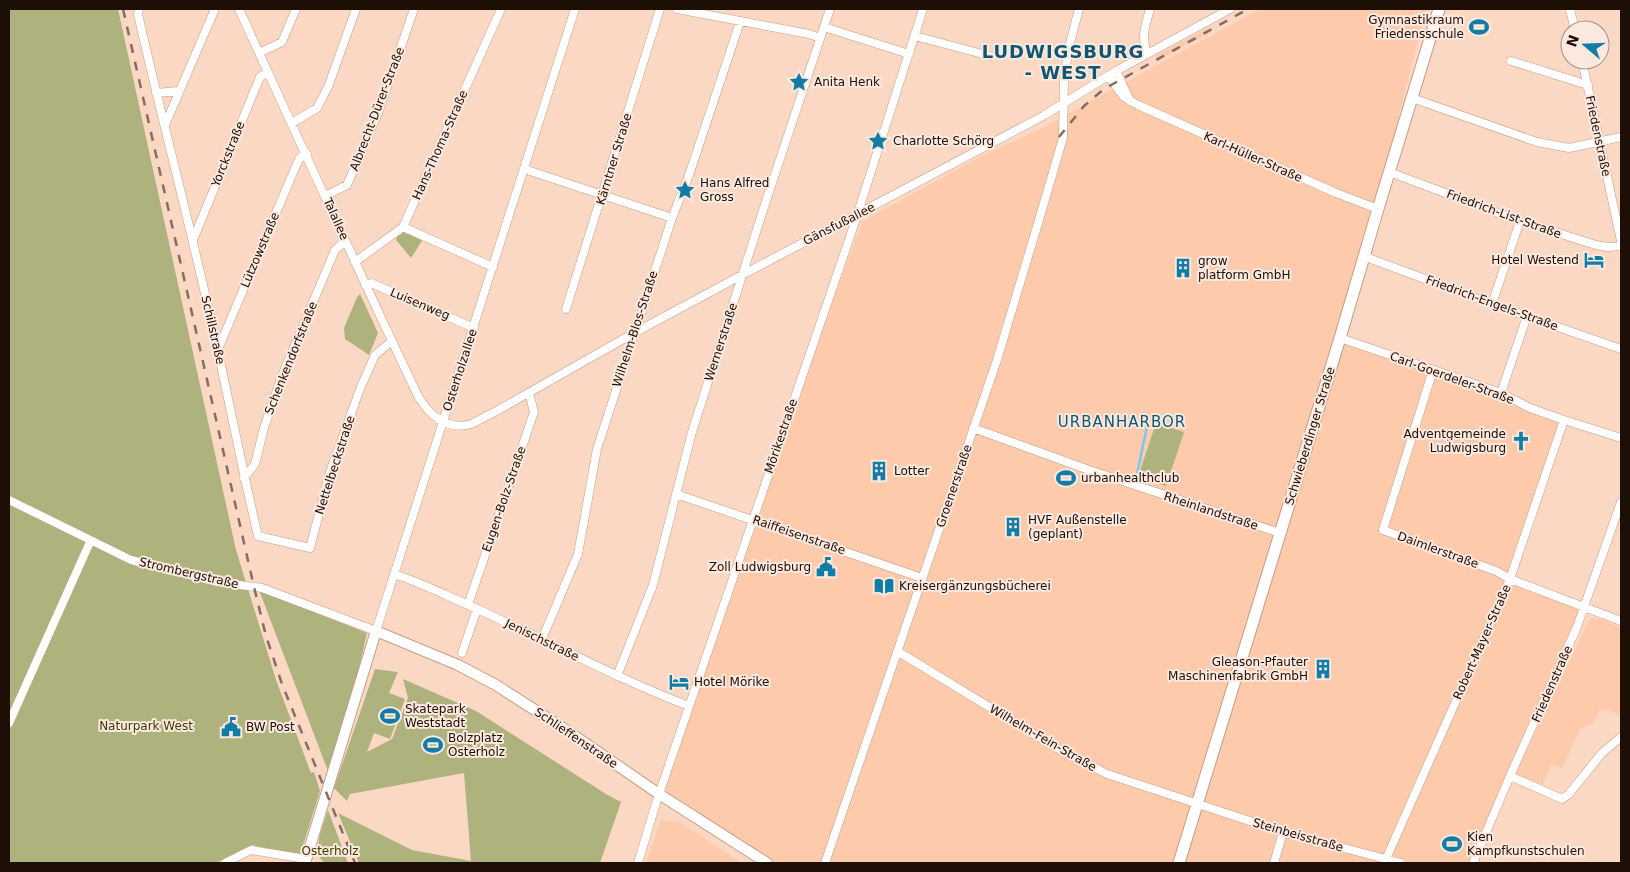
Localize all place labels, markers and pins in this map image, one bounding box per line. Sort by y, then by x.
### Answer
place label: Gymnastikraum Friedensschule [1368,13,1464,41]
sports icon: Gymnastikraum Friedensschule [1468,16,1490,38]
place icon: Anita Henk [788,71,810,93]
place label: Anita Henk [814,75,880,89]
place icon: Charlotte Schörg [867,130,889,152]
place label: Charlotte Schörg [893,134,994,148]
place label: Hans Alfred Gross [700,176,770,204]
place icon: Hans Alfred Gross [674,179,696,201]
hotel icon: Hotel Westend [1583,249,1605,271]
place label: Hotel Westend [1491,253,1579,267]
place label: grow platform GmbH [1198,254,1290,282]
building icon: grow platform GmbH [1172,257,1194,279]
place label: Adventgemeinde Ludwigsburg [1404,427,1506,455]
church icon: Adventgemeinde Ludwigsburg [1510,430,1532,452]
building icon: Lotter [868,460,890,482]
place label: Lotter [894,464,930,478]
sports icon: urbanhealthclub [1055,467,1077,489]
place label: urbanhealthclub [1081,471,1179,485]
place label: HVF Außenstelle (geplant) [1028,513,1127,541]
building icon: HVF Außenstelle (geplant) [1002,516,1024,538]
public building icon: Zoll Ludwigsburg [815,556,837,578]
place label: Zoll Ludwigsburg [709,560,811,574]
library icon: Kreisergänzungsbücherei [873,575,895,597]
place label: Kreisergänzungsbücherei [899,579,1051,593]
place label: Gleason-Pfauter Maschinenfabrik GmbH [1168,655,1308,683]
building icon: Gleason-Pfauter Maschinenfabrik GmbH [1312,658,1334,680]
hotel icon: Hotel Mörike [668,671,690,693]
place label: Hotel Mörike [694,675,769,689]
place label: Skatepark Weststadt [405,702,466,730]
sports icon: Skatepark Weststadt [379,705,401,727]
public building icon: BW Post [220,716,242,738]
place label: BW Post [246,720,295,734]
place label: Bolzplatz Osterholz [448,731,505,759]
sports icon: Bolzplatz Osterholz [422,734,444,756]
place label: Kien Kampfkunstschulen [1467,830,1585,858]
sports icon: Kien Kampfkunstschulen [1441,833,1463,855]

